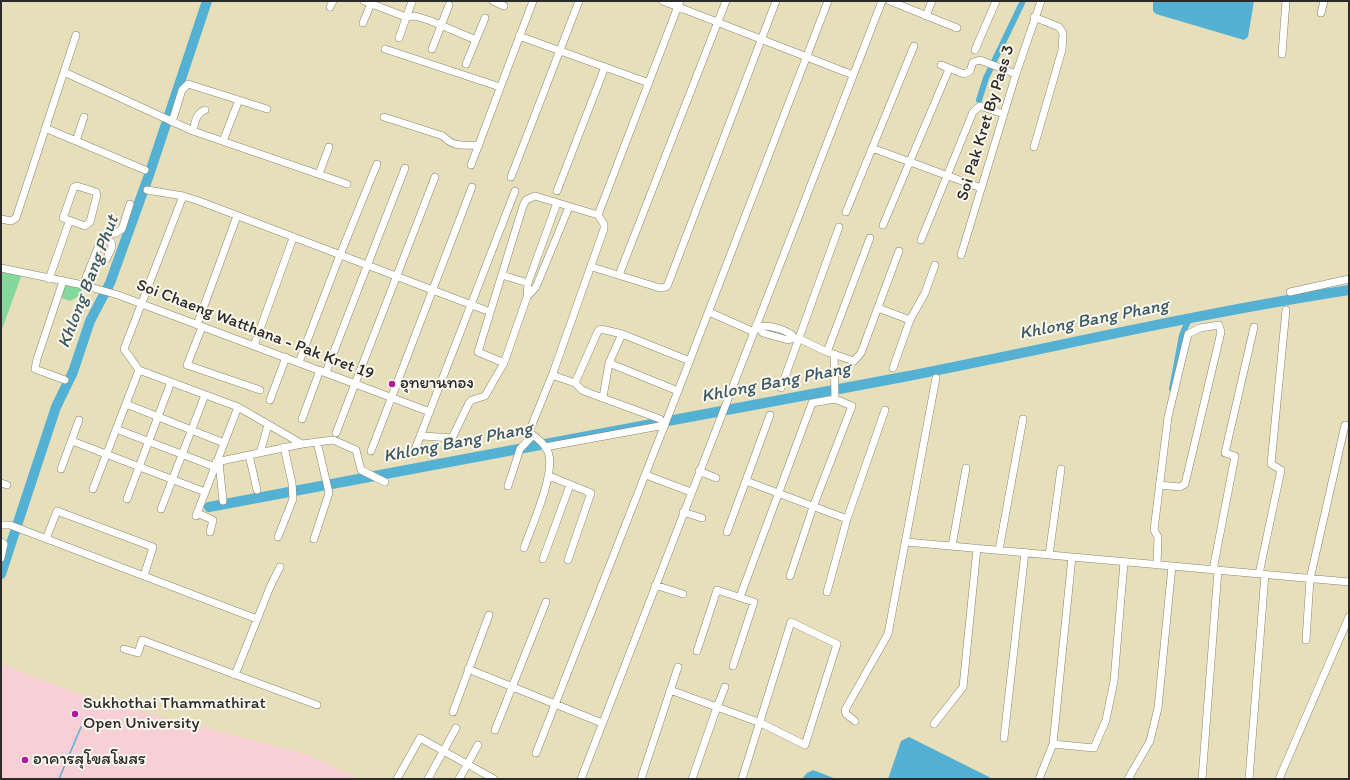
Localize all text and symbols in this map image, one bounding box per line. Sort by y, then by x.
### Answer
street label: Soi Pak Kret By Pass 3 [953,43,1019,203]
water label: Khlong Bang Phut [54,213,124,351]
street label: Soi Chaeng Watthana - Pak Kret 19 [133,275,377,385]
water label: Khlong Bang Phang [1018,295,1170,345]
water label: Khlong Bang Phang [700,358,852,408]
place label: อุทยานทอง [400,374,474,394]
marker: อุทยานทอง [387,379,397,389]
water label: Khlong Bang Phang [382,418,534,468]
place label: Sukhothai Thammathirat Open University [83,694,266,734]
marker: Sukhothai Thammathirat Open University [70,709,80,719]
place label: อาคารสุโขสโมสร [33,750,146,770]
marker: อาคารสุโขสโมสร [20,755,30,765]

